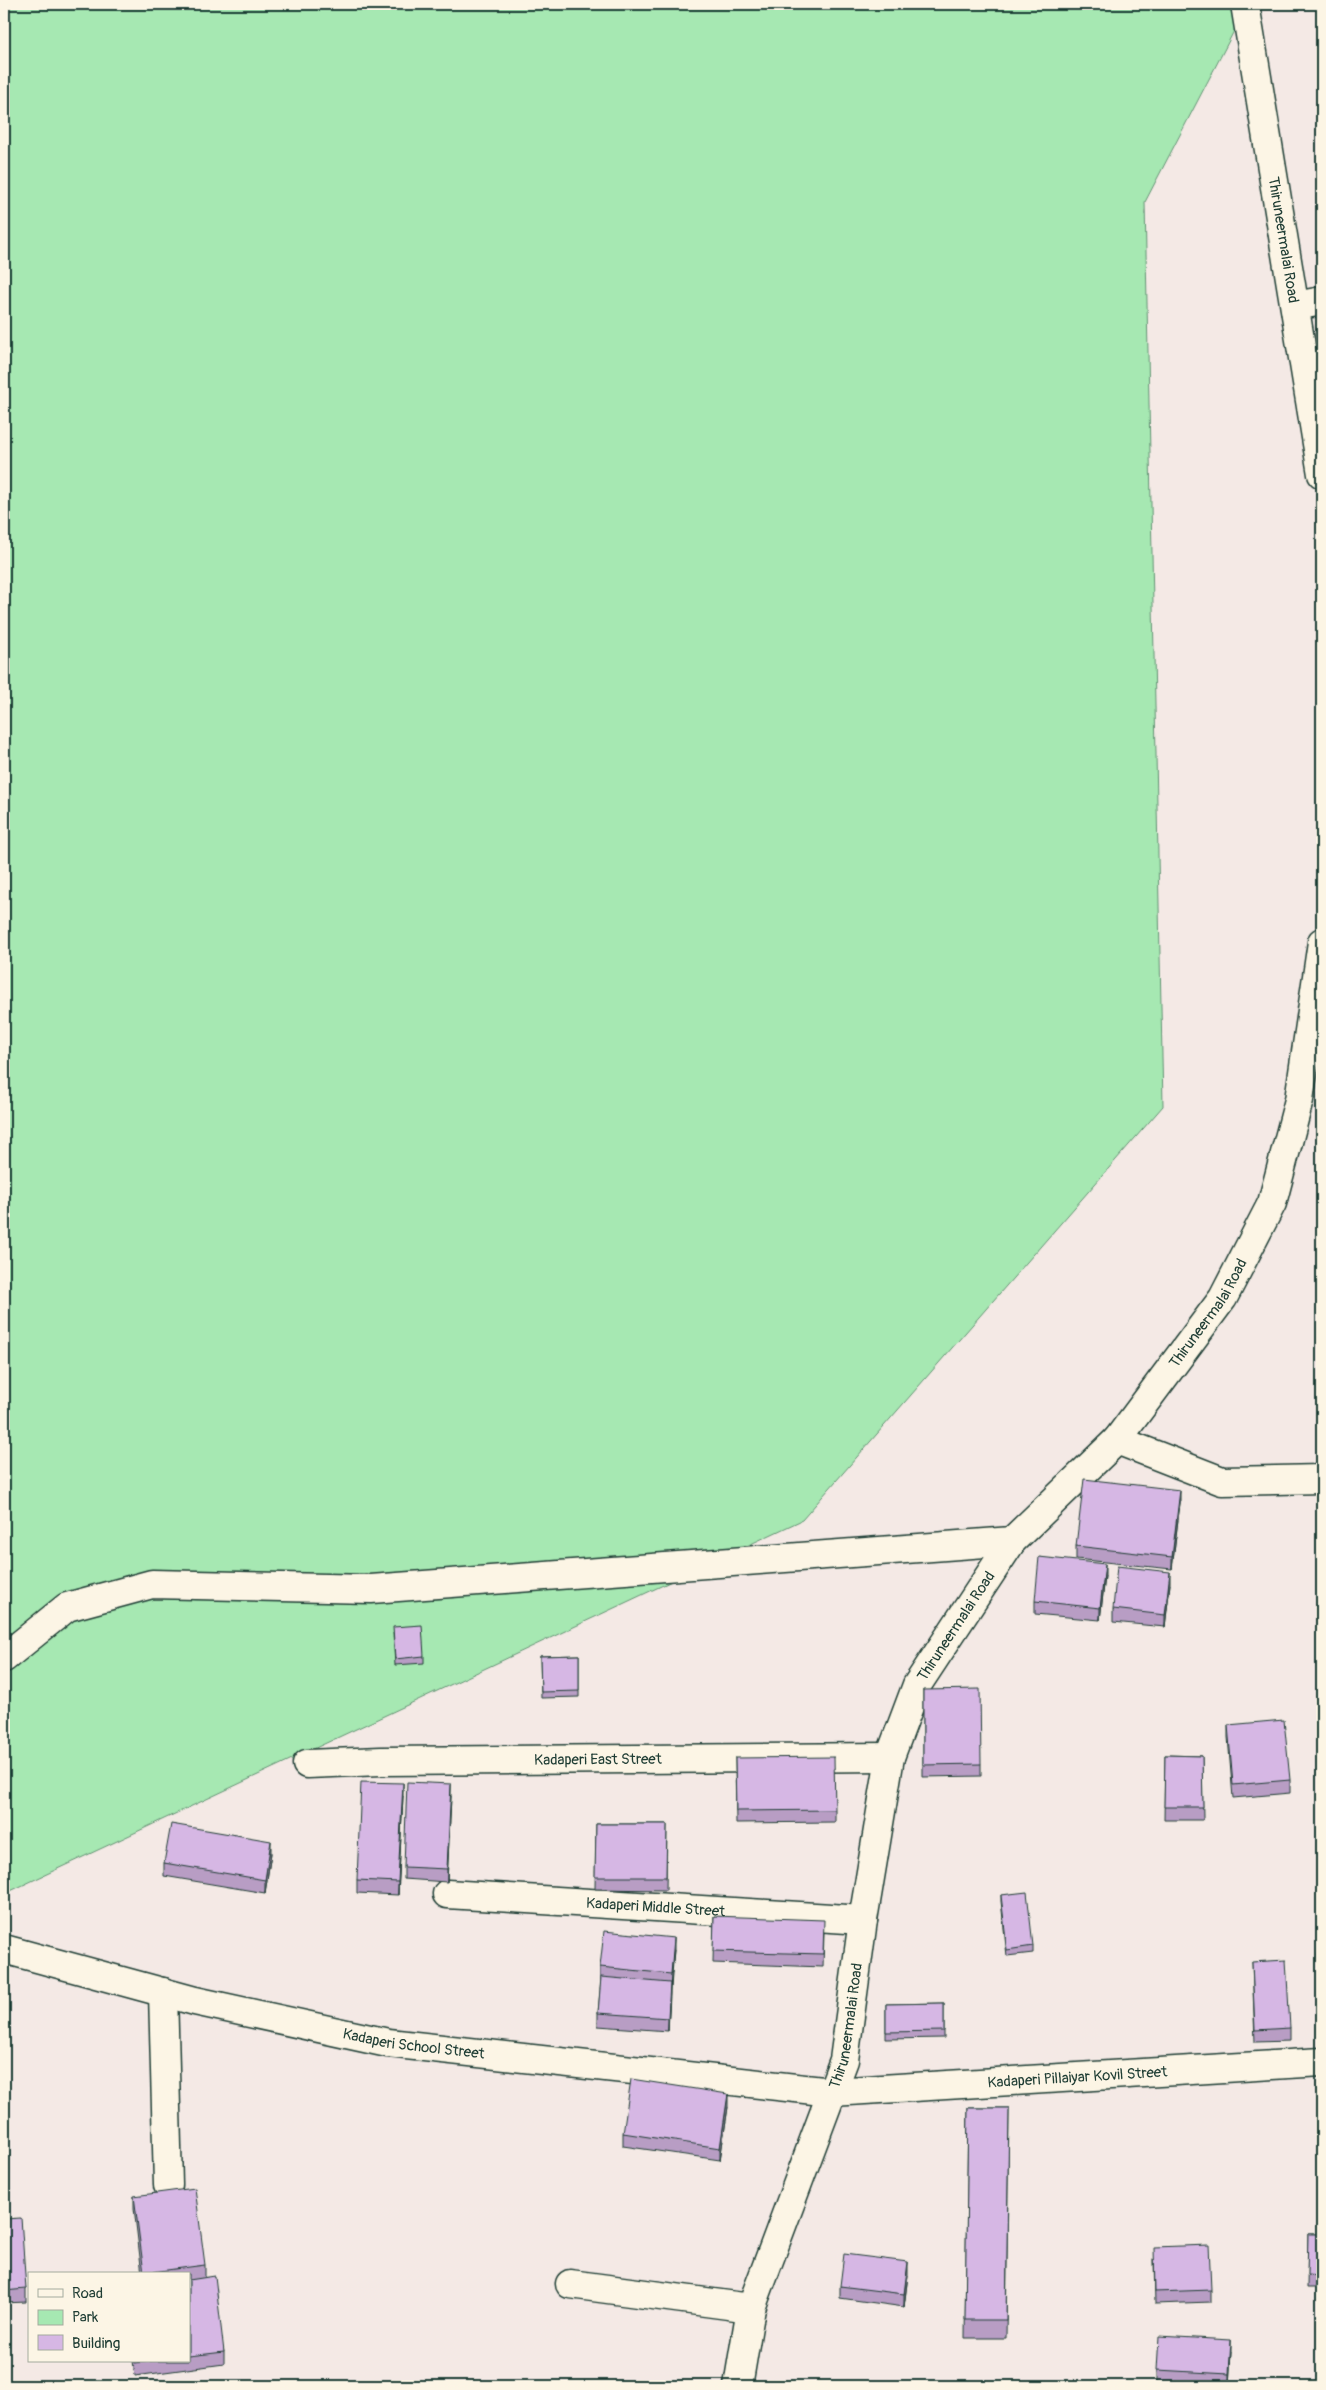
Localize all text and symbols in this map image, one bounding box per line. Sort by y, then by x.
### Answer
street label: Thiruneermalai Road [1264,175,1303,304]
street label: Thiruneermalai Road [1165,1255,1251,1371]
street label: Thiruneermalai Road [913,1568,999,1685]
street label: Kadaperi East Street [534,1749,663,1769]
street label: Kadaperi Middle Street [585,1893,727,1921]
street label: Thiruneermalai Road [825,1962,867,2091]
street label: Kadaperi School Street [341,2024,487,2063]
street label: Kadaperi Pillaiyar Kovil Street [987,2062,1169,2092]
legend [28,2272,190,2362]
text: Road [72,2284,103,2303]
text: Park [72,2308,99,2327]
text: Building [72,2334,120,2353]

